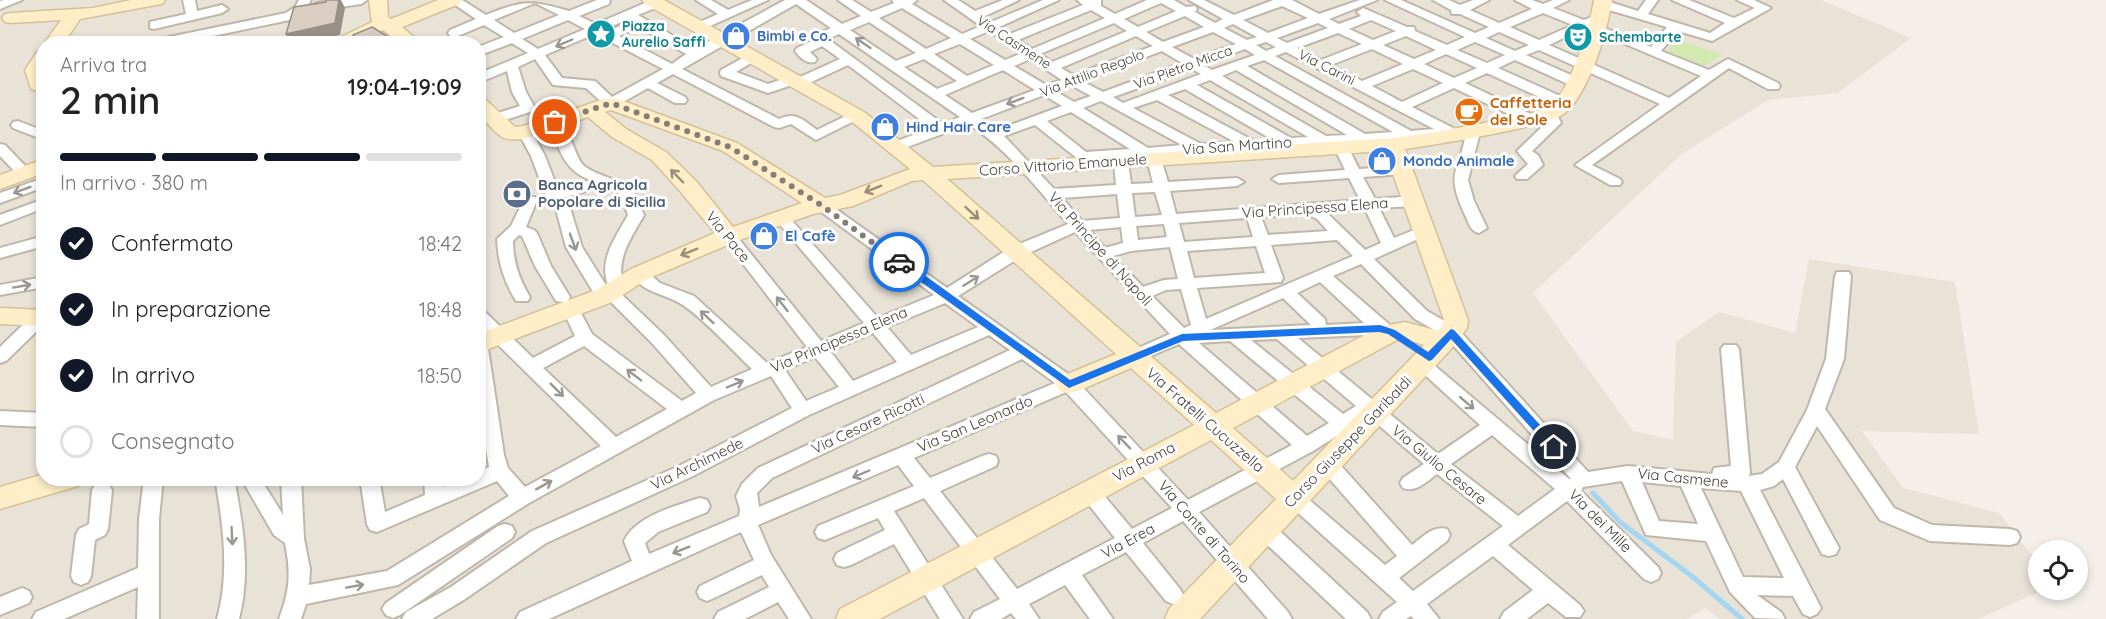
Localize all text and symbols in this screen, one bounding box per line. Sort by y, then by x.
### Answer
street label: Via Casmene [973,11,1055,73]
place label: Piazza Aurelio Saffi [622,17,705,51]
place icon: Piazza Aurelio Saffi [585,18,617,50]
shop icon: Bimbi e Co. [720,20,752,52]
theatre icon: Schembarte [1562,21,1594,53]
place label: Bimbi e Co. [757,27,832,45]
place label: Schembarte [1599,28,1682,46]
one-way arrow [854,37,871,50]
one-way arrow [555,38,573,49]
street label: Via Pietro Micca [1131,41,1235,93]
street label: Via Attilio Regolo [1037,45,1147,101]
street label: Via Carini [1295,45,1359,89]
text: Arriva tra [60,52,147,77]
text: 19:04–19:09 [348,73,462,101]
text: 2 min [60,75,161,124]
place label: Caffetteria del Sole [1490,93,1571,129]
pin [529,96,580,147]
cafe icon: Caffetteria del Sole [1453,96,1485,128]
one-way arrow [1006,97,1025,108]
icon: bag [538,105,571,138]
shop icon: Hind Hair Care [869,111,901,143]
place label: Hind Hair Care [906,117,1011,136]
street label: Via San Martino [1181,132,1292,159]
shop icon: Mondo Animale [1366,145,1398,177]
street label: Corso Vittorio Emanuele [978,149,1147,180]
place label: Mondo Animale [1403,151,1515,170]
one-way arrow [670,168,685,183]
text: In arrivo · 380 m [60,170,208,195]
place label: Banca Agricola Popolare di Sicilia [538,175,666,211]
bank icon: Banca Agricola Popolare di Sicilia [501,178,533,210]
one-way arrow [864,184,883,195]
one-way arrow [13,186,32,197]
street label: Via Principe di Napoli [1044,188,1157,310]
street label: Via Principessa Elena [1241,193,1389,222]
one-way arrow [964,206,979,220]
street label: Via Pace [702,207,755,266]
shop icon: El Cafè [748,220,780,252]
place label: El Cafè [785,226,836,245]
icon: check [60,227,93,260]
text: Confermato [111,229,233,257]
text: 18:42 [418,231,462,256]
courier [869,232,929,292]
one-way arrow [569,233,580,251]
icon: car [883,246,916,279]
one-way arrow [680,247,699,258]
one-way arrow [962,274,979,286]
one-way arrow [11,280,31,291]
icon: check [60,293,93,326]
text: In preparazione [111,295,271,323]
one-way arrow [775,296,788,312]
text: 18:48 [419,297,462,322]
street label: Via Principessa Elena [767,302,910,377]
one-way arrow [699,310,714,324]
icon: check [60,359,93,392]
text: In arrivo [111,361,195,389]
text: 18:50 [417,363,462,388]
street label: Via Fratelli Cucuzzella [1142,363,1268,476]
one-way arrow [627,369,643,381]
street label: Corso Giuseppe Garibaldi [1280,372,1416,511]
one-way arrow [725,378,743,389]
one-way arrow [550,382,565,397]
street label: Via Cesare Ricotti [808,389,927,458]
street label: Via San Leonardo [914,391,1035,456]
one-way arrow [1459,396,1474,410]
street label: Via Giulio Cesare [1388,420,1491,509]
pin [1528,421,1579,472]
text: Consegnato [111,427,234,455]
icon: home [1537,430,1570,463]
street label: Via Archimede [647,433,746,494]
one-way arrow [1116,434,1131,449]
street label: Via Roma [1109,437,1178,486]
street label: Via Casmene [1637,463,1730,492]
one-way arrow [852,468,870,480]
street label: Via Conte di Torino [1154,476,1254,587]
one-way arrow [535,479,553,490]
street label: Via dei Mille [1565,485,1636,556]
street label: Via Erea [1098,519,1158,563]
one-way arrow [226,526,237,546]
map controls [2028,540,2088,600]
button: locate [2028,540,2088,600]
one-way arrow [672,545,691,556]
one-way arrow [345,580,365,591]

